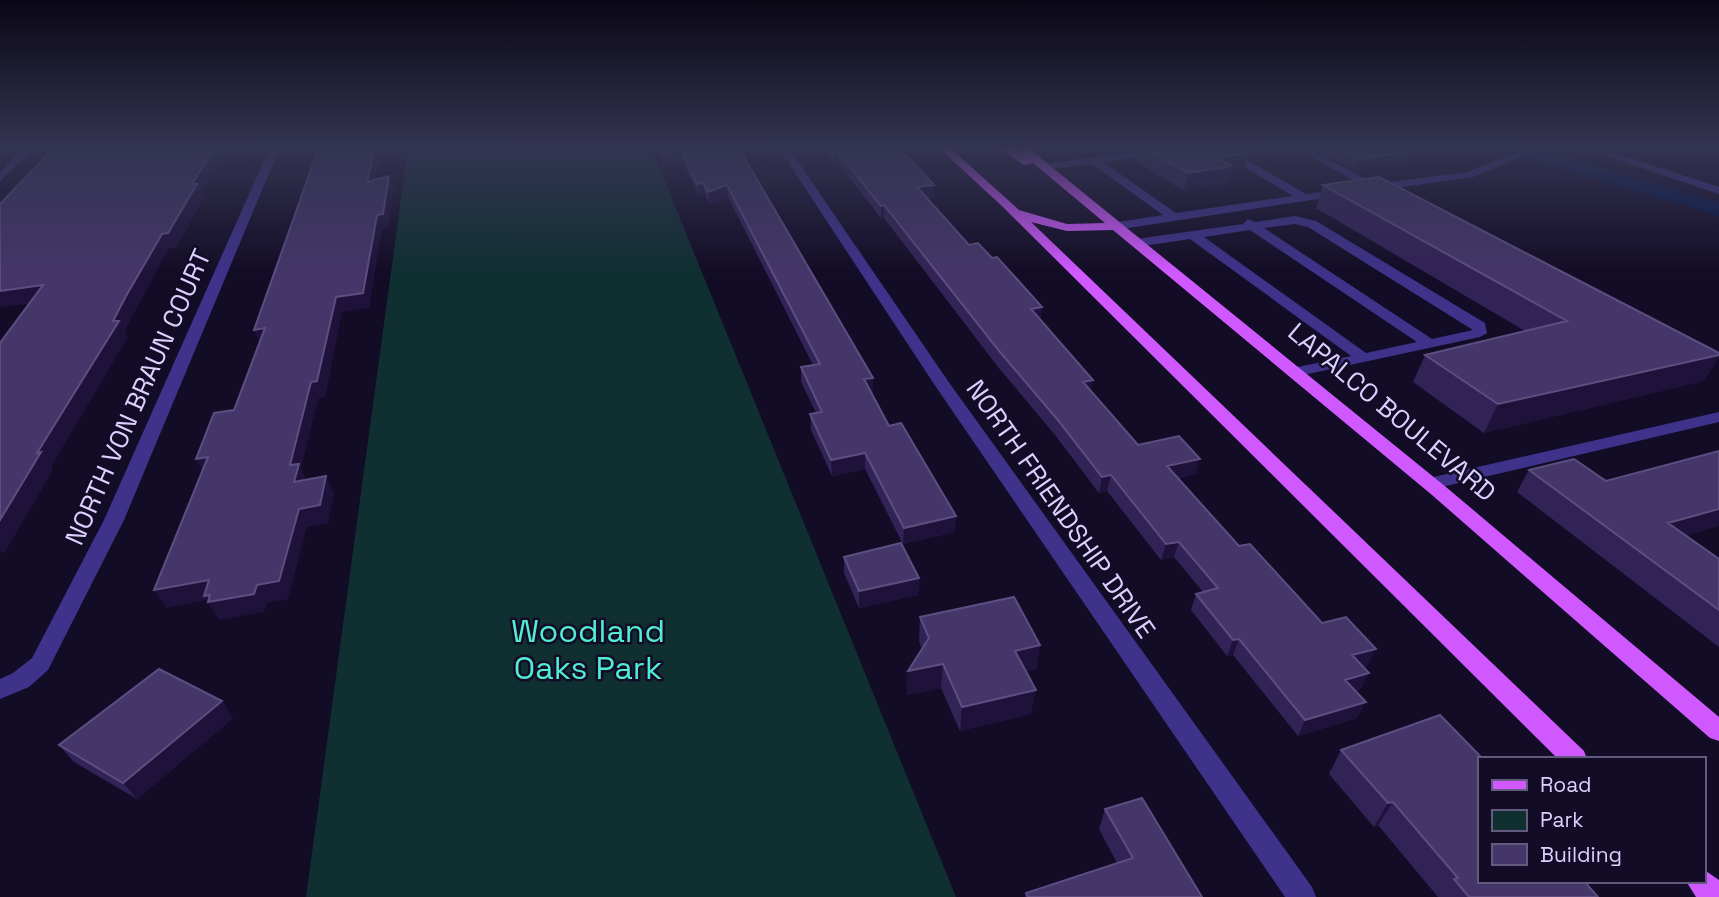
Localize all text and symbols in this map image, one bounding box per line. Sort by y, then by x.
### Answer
street label: NORTH VON BRAUN COURT [57,244,219,550]
street label: LAPALCO BOULEVARD [1281,315,1503,509]
street label: NORTH FRIENDSHIP DRIVE [959,373,1163,645]
park label: Woodland Oaks Park [511,611,665,688]
legend [1478,757,1705,883]
text: Road [1540,771,1592,798]
text: Park [1540,806,1584,833]
text: Building [1540,841,1622,868]

